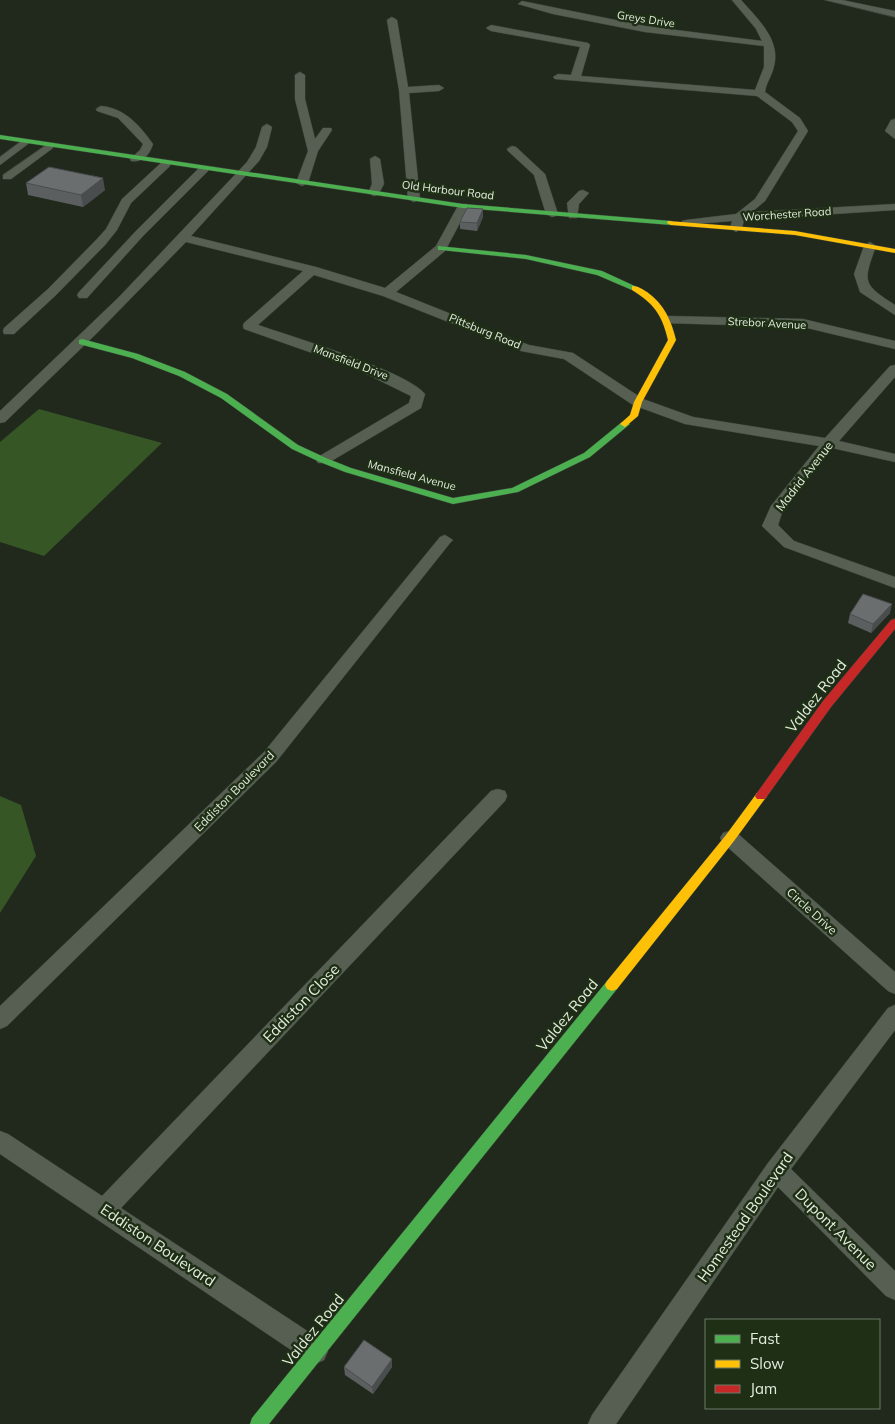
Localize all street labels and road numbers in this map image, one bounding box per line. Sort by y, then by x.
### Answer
street label: Greys Drive [616,8,676,30]
street label: Old Harbour Road [401,177,495,203]
street label: Worchester Road [742,204,832,224]
street label: Pittsburg Road [447,310,523,352]
street label: Strebor Avenue [727,314,807,332]
street label: Mansfield Drive [312,341,390,383]
street label: Madrid Avenue [772,438,836,514]
street label: Mansfield Avenue [366,457,458,493]
street label: Valdez Road [781,656,851,736]
street label: Eddiston Boulevard [191,748,277,834]
street label: Circle Drive [784,884,840,938]
street label: Eddiston Close [259,960,343,1046]
street label: Valdez Road [532,975,602,1055]
street label: Homestead Boulevard [693,1148,797,1286]
street label: Dupont Avenue [791,1184,881,1274]
street label: Eddiston Boulevard [97,1200,219,1290]
street label: Valdez Road [278,1290,348,1370]

